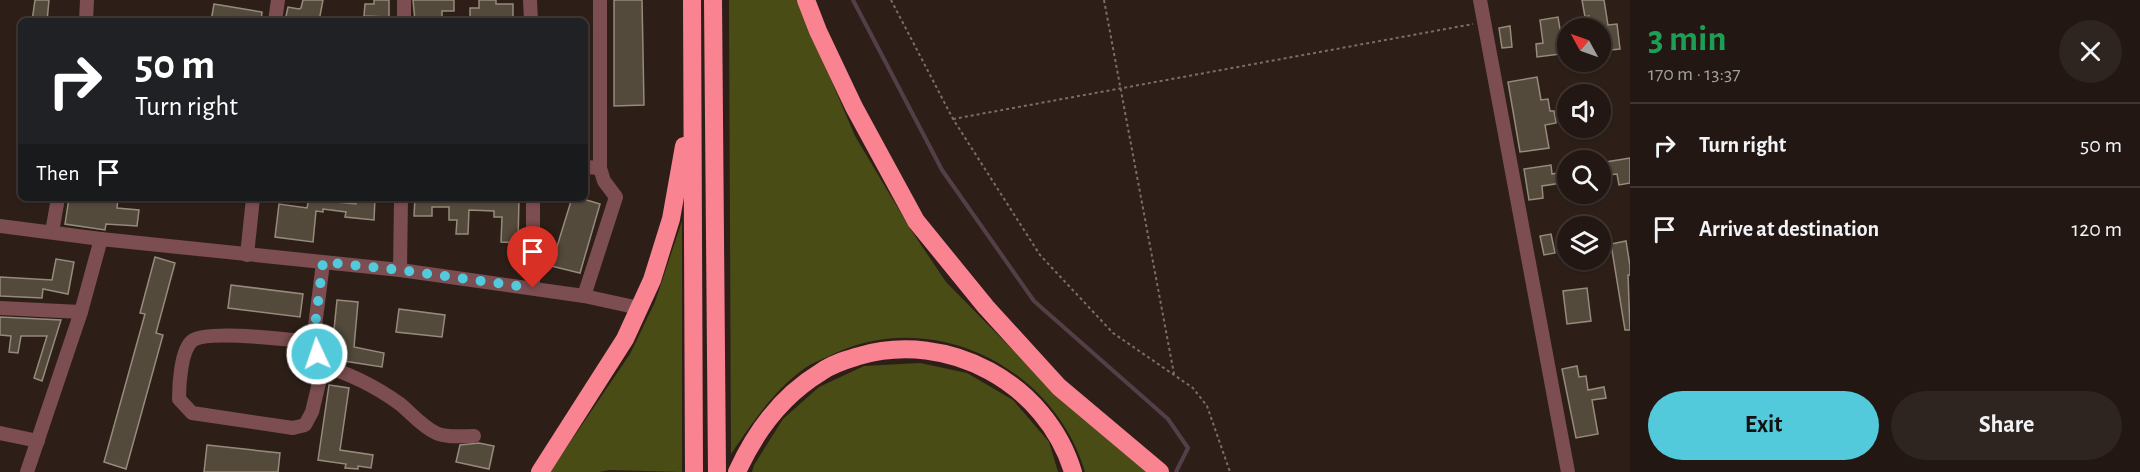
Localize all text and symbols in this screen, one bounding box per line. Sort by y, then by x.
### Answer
north arrow [1557,18,1611,72]
map controls [1557,18,1611,270]
button: close [2059,20,2122,83]
text: 3 min [1648,21,1726,57]
icon: right [36,42,114,120]
text: 50 m [135,44,215,86]
text: 170 m · 13:37 [1648,64,1741,84]
button: sound [1557,84,1611,138]
text: Turn right [135,93,238,120]
icon: right [1648,129,1681,162]
text: Turn right [1699,134,1786,156]
text: 50 m [2080,134,2122,156]
button: search [1557,150,1611,204]
icon: arrive [92,156,125,189]
text: Then [36,162,80,184]
icon: arrive [1648,213,1681,246]
button: layers [1557,216,1611,270]
text: Arrive at destination [1699,218,1879,240]
text: 120 m [2072,218,2122,240]
pin [507,226,558,288]
icon: arrive [516,235,549,268]
position arrow [285,322,349,386]
button: Exit [1648,391,1879,460]
button: Share [1891,391,2122,460]

